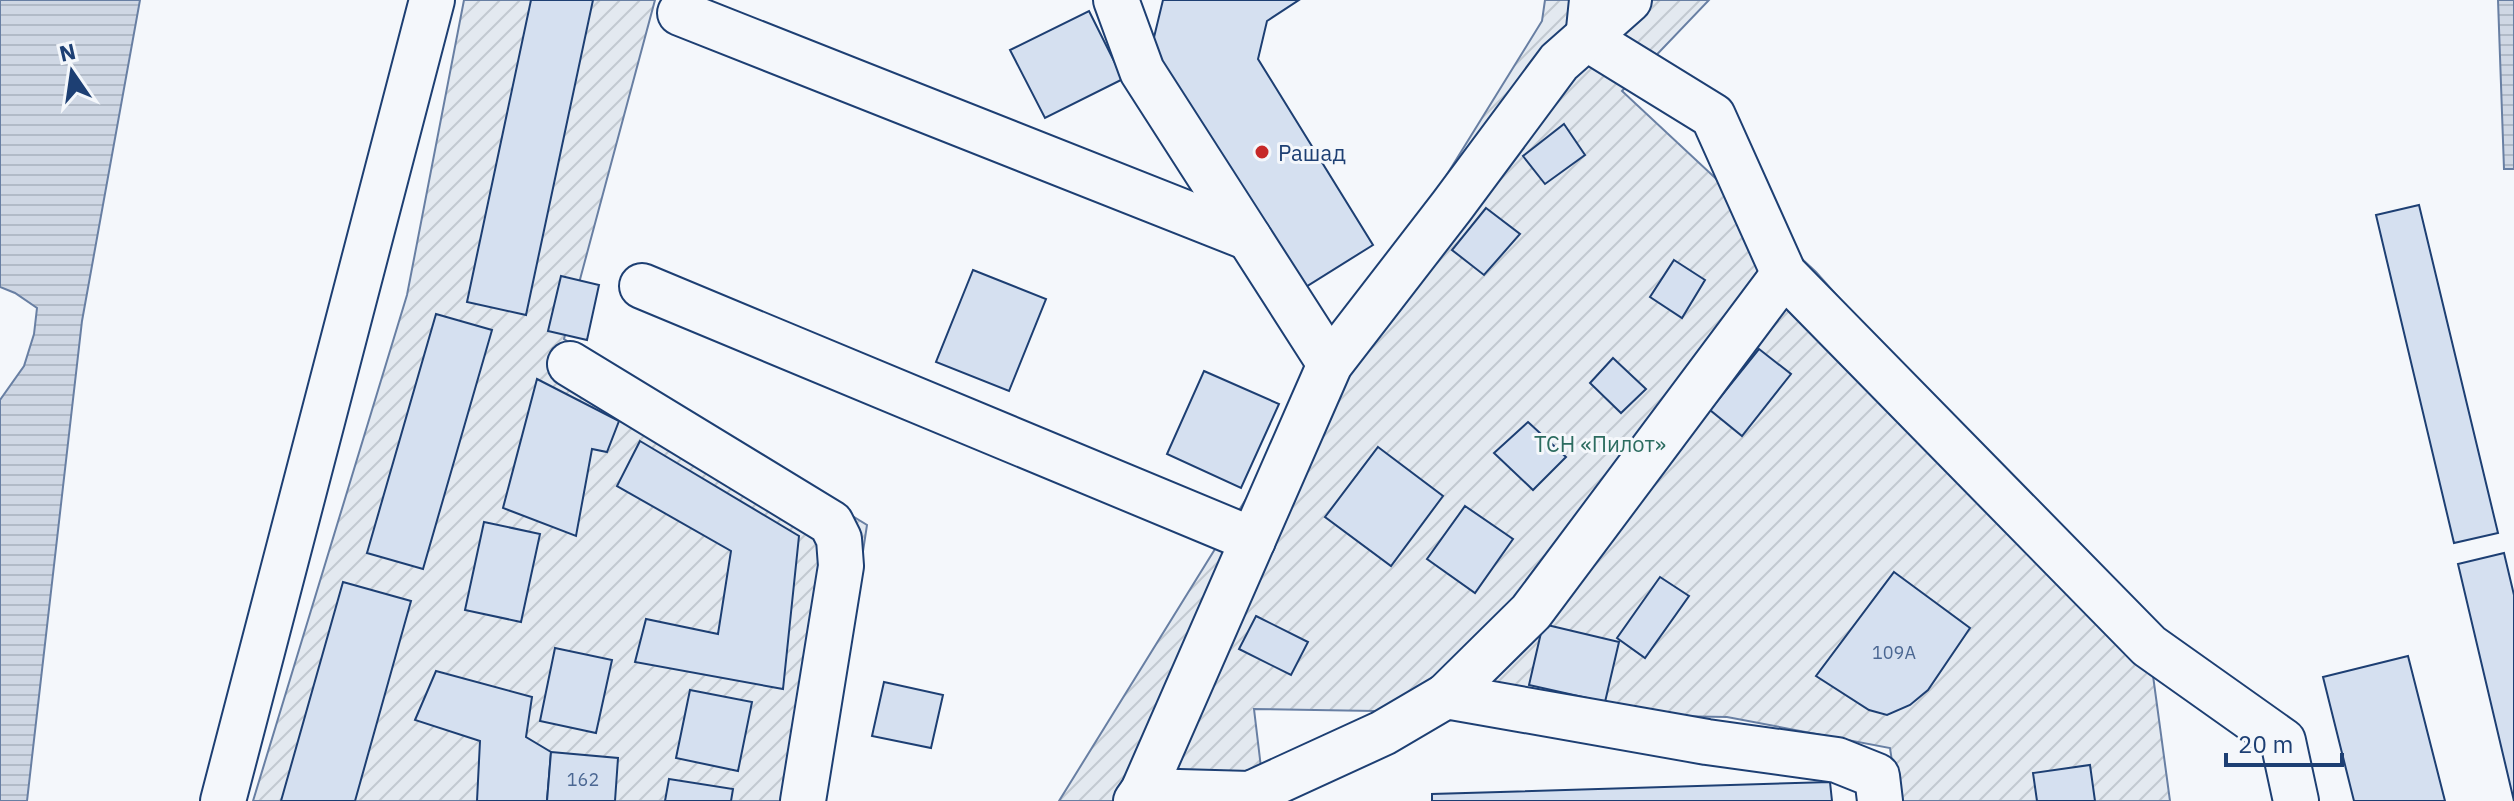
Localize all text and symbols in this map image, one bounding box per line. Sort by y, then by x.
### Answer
north arrow [32,32,112,112]
text: N [56,36,78,68]
place label: Рашад [1278,138,1346,167]
marker: Рашад [1253,143,1271,161]
park label: ТСН «Пилот» [1534,429,1666,458]
house number: 109А [1872,641,1916,664]
scale bar [2226,717,2342,767]
text: 20 m [2238,728,2293,760]
house number: 162 [567,768,599,791]

